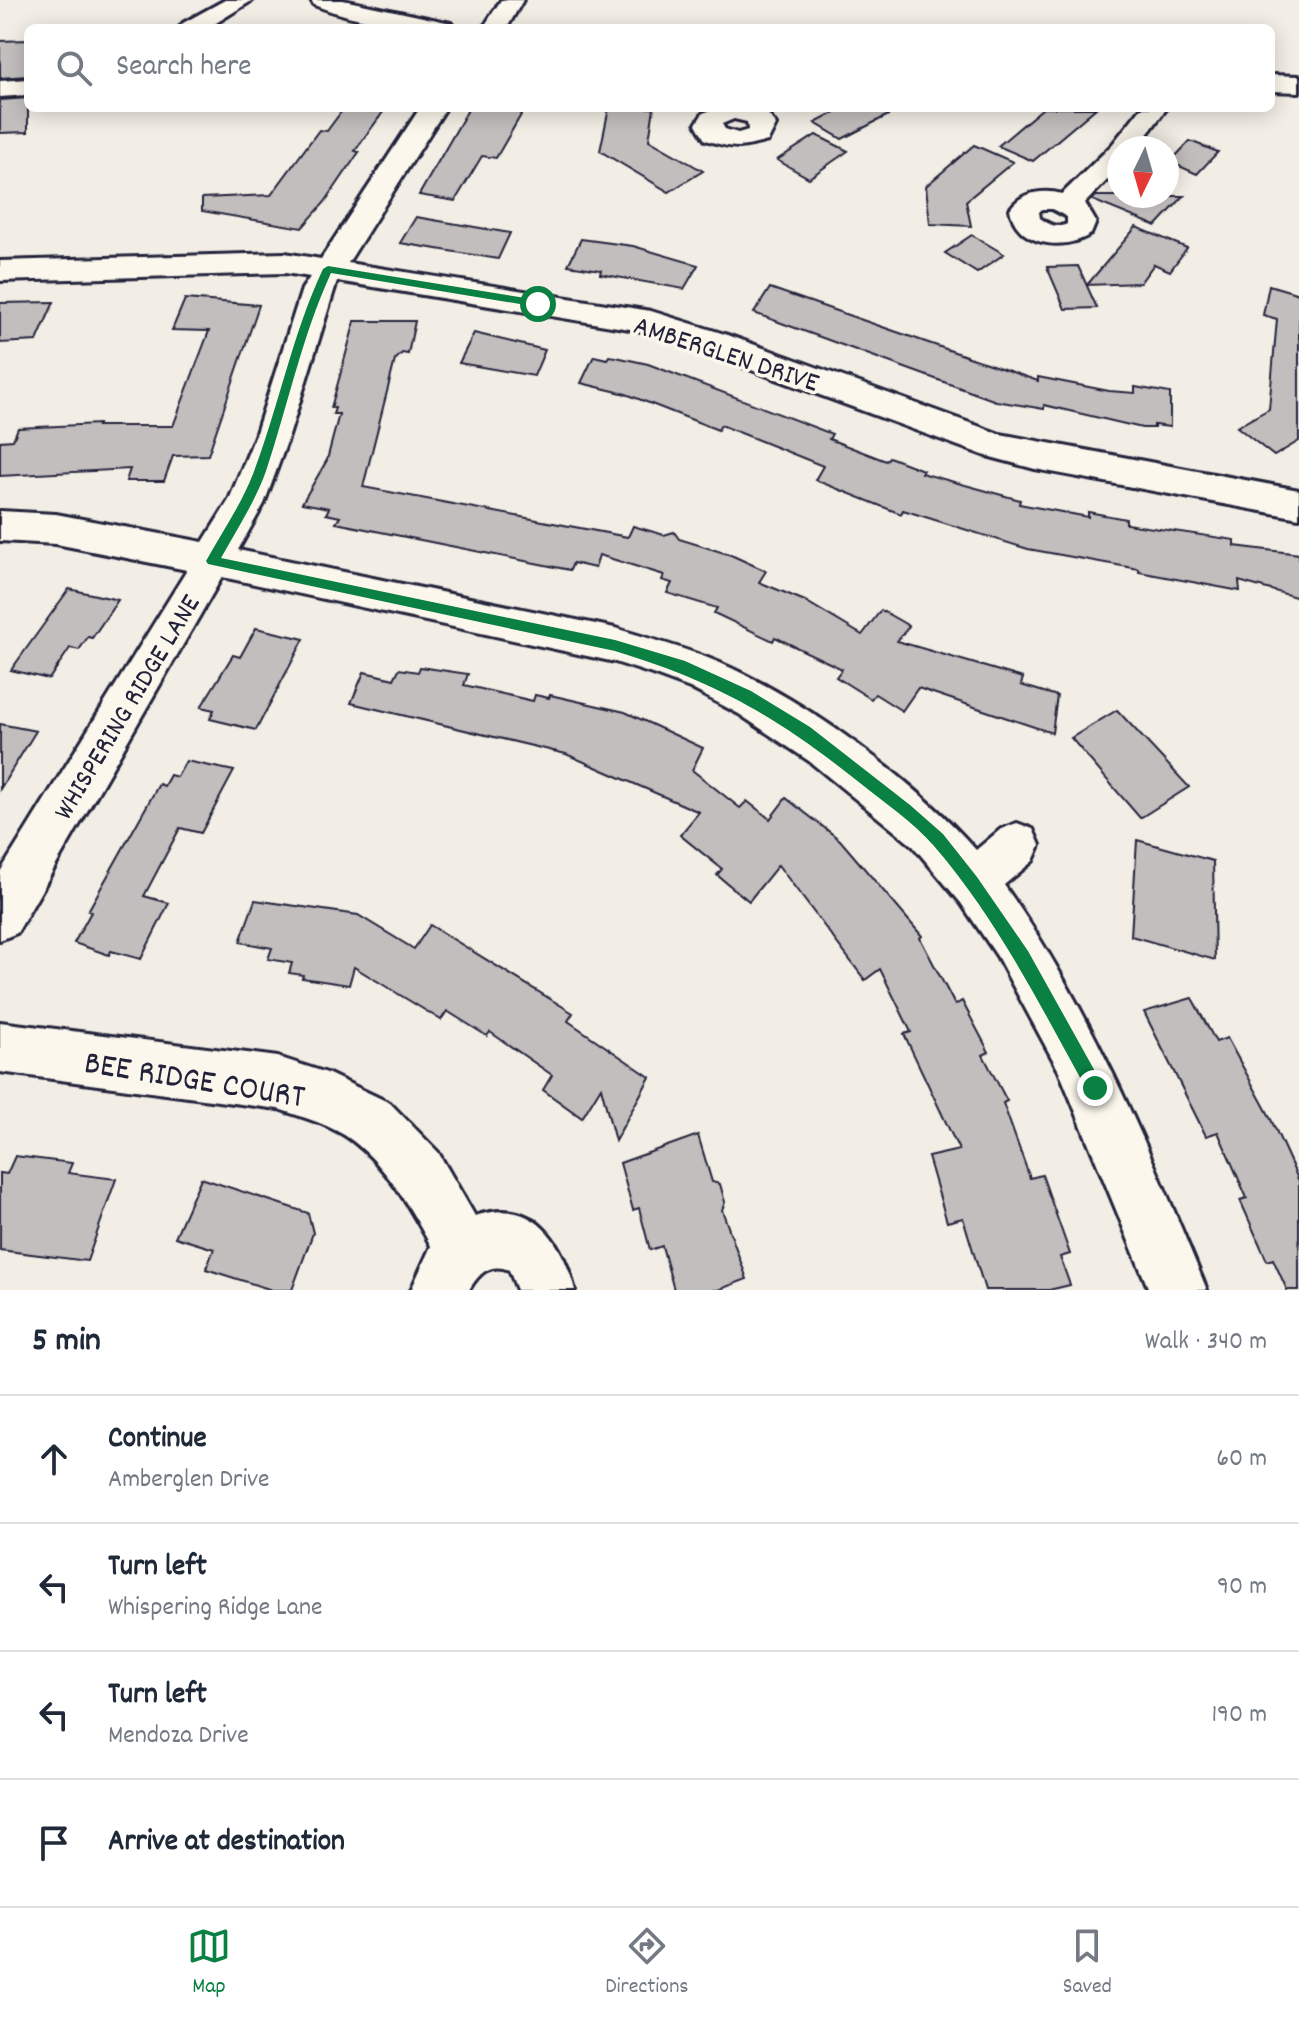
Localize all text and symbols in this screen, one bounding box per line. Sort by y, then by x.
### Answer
search box [24,24,1275,112]
icon: search [52,46,96,90]
text: Search here [116,47,252,90]
north arrow [1107,136,1179,208]
route start [520,286,556,322]
street label: AMBERGLEN DRIVE [628,308,824,406]
street label: WHISPERING RIDGE LANE [46,588,213,829]
street label: BEE RIDGE COURT [80,1041,308,1124]
route end [1077,1070,1113,1106]
text: 5 min [32,1318,101,1367]
text: Walk · 340 m [1145,1324,1267,1361]
text: Continue [108,1419,207,1462]
icon: ahead [32,1437,76,1481]
text: 60 m [1216,1441,1267,1478]
text: Amberglen Drive [108,1462,270,1499]
text: Turn left [108,1547,207,1590]
icon: left [32,1565,76,1609]
text: 90 m [1217,1569,1267,1606]
text: Whispering Ridge Lane [108,1590,322,1627]
text: Turn left [108,1675,207,1718]
icon: left [32,1693,76,1737]
text: 190 m [1211,1697,1267,1734]
text: Mendoza Drive [108,1718,249,1755]
icon: arrive [32,1821,76,1865]
text: Arrive at destination [108,1822,345,1865]
tab: Map [187,1924,231,2003]
tab: Directions [605,1924,689,2003]
tab: Saved [1063,1924,1112,2003]

